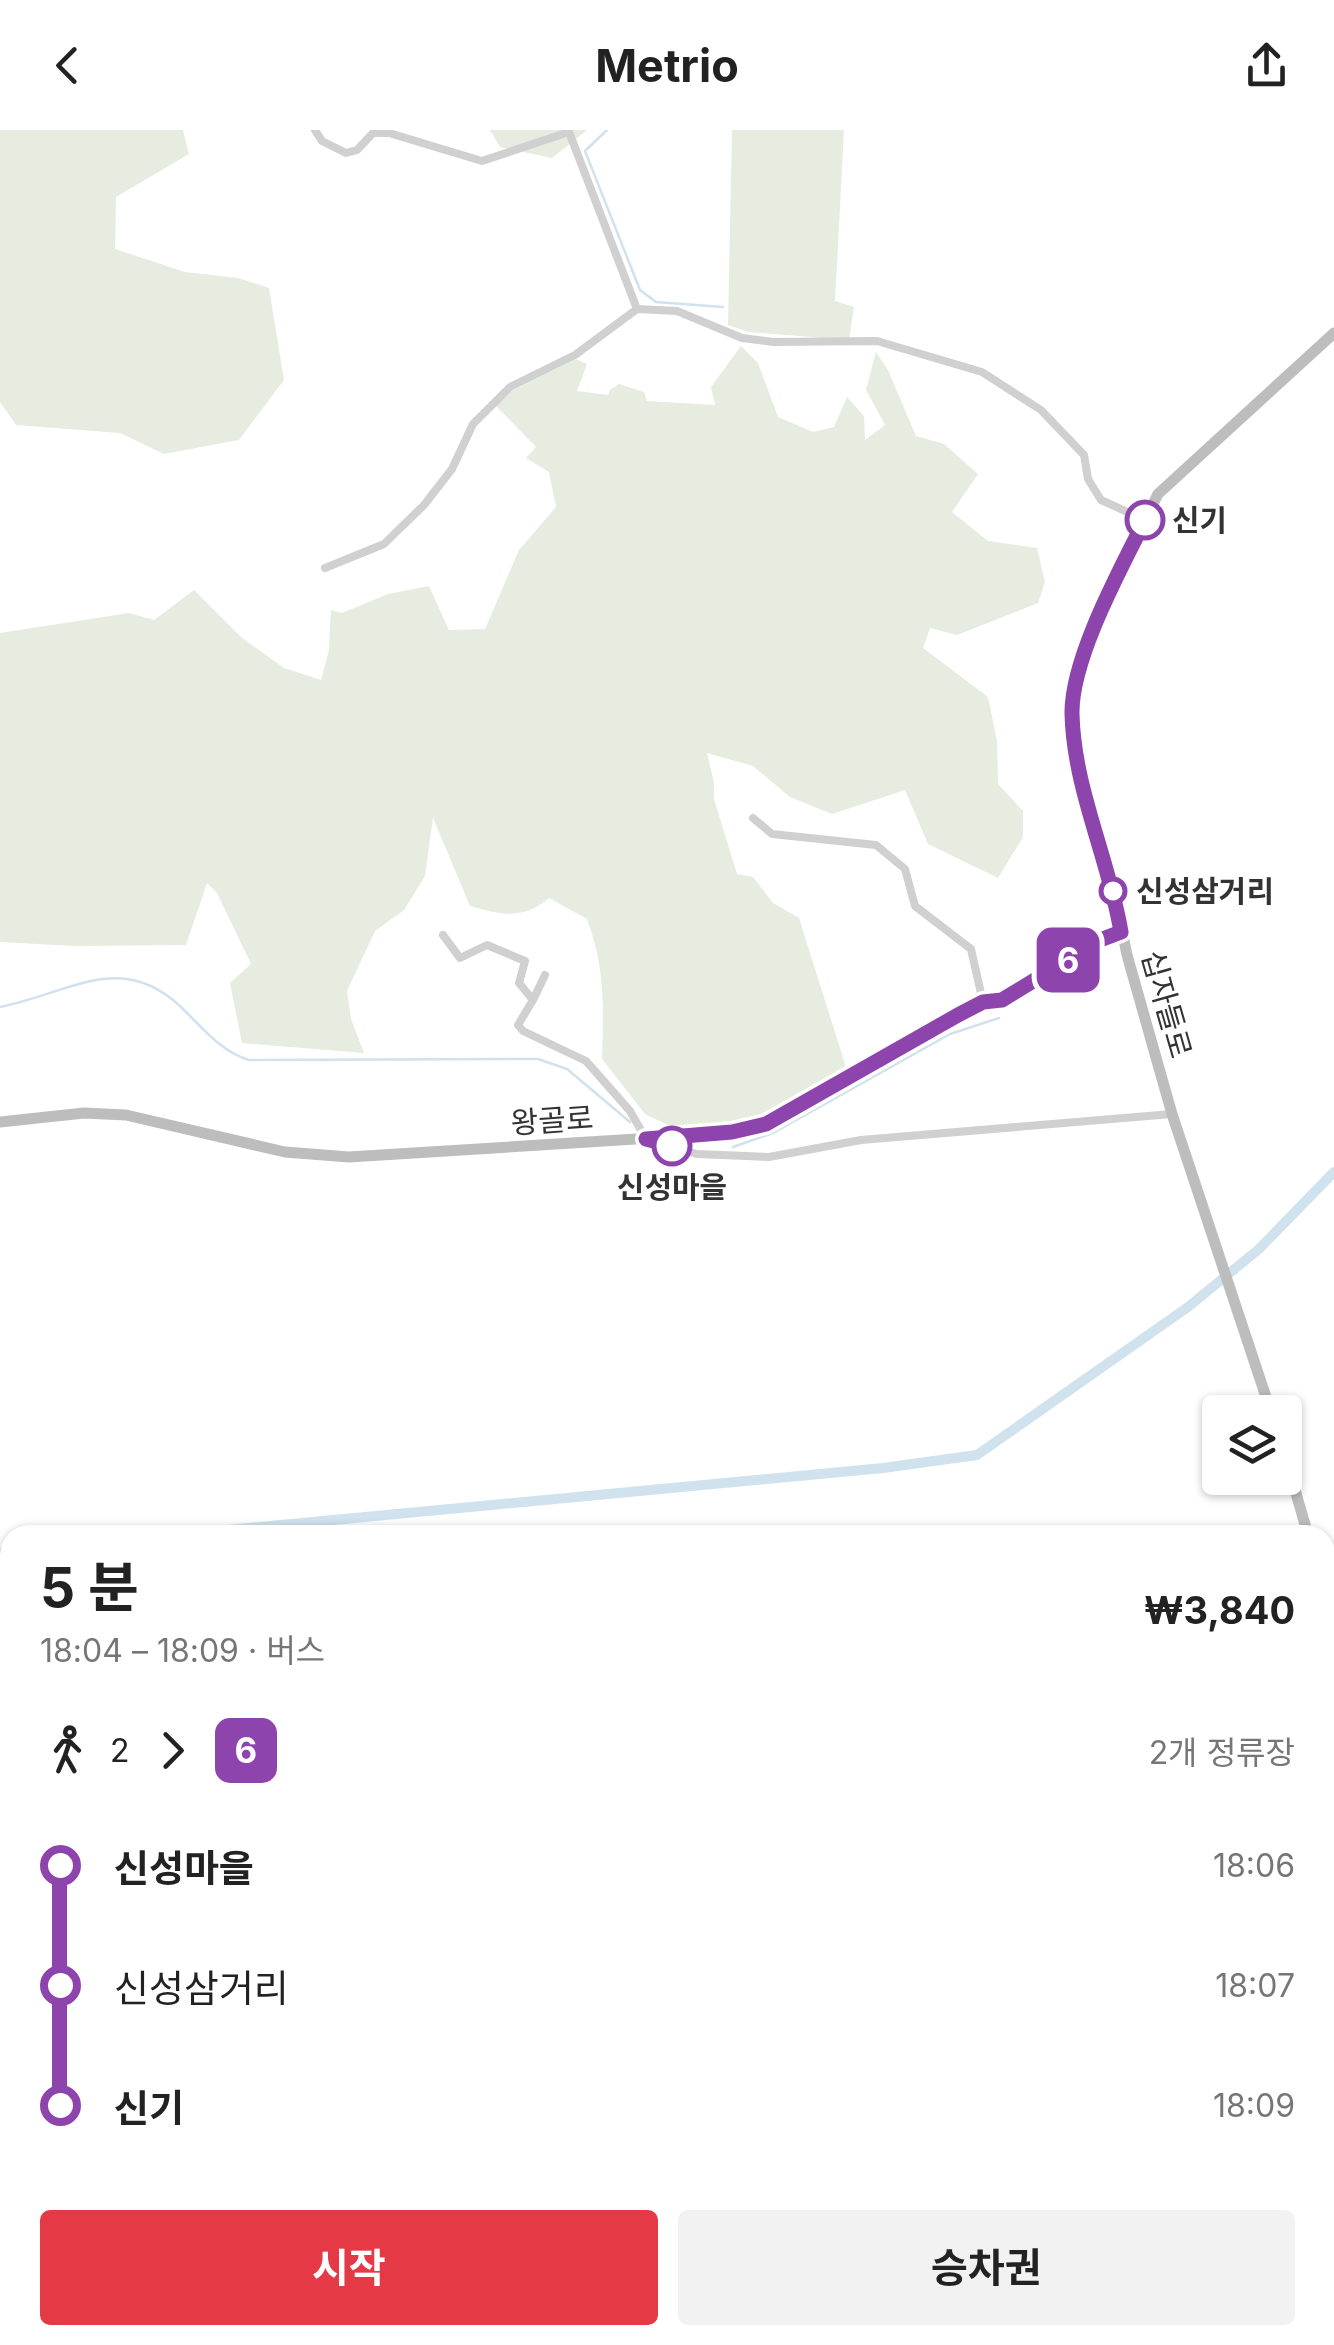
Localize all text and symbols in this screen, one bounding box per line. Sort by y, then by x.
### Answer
icon: back [40,38,95,93]
text: Metrio [595,38,739,93]
icon: share [1239,38,1294,93]
marker: 신기 [1126,501,1164,539]
place label: 신기 [1172,502,1227,538]
place label: 신성삼거리 [1136,873,1274,909]
marker: 신성삼거리 [1100,878,1126,904]
line badge: 6 [1036,928,1100,992]
text: 6 [1057,939,1079,981]
street label: 십자들로 [1134,946,1200,1062]
street label: 왕골로 [509,1099,595,1141]
marker: 신성마을 [653,1127,691,1165]
place label: 신성마을 [617,1169,727,1205]
map controls [1202,1395,1302,1495]
button: layers [1202,1395,1302,1495]
text: 5 분 [40,1554,139,1620]
text: ₩3,840 [1144,1587,1295,1633]
text: 18:04 – 18:09 · 버스 [40,1631,325,1670]
icon: walk [40,1723,95,1778]
icon: forward [145,1723,200,1778]
text: 6 [235,1729,257,1771]
text: 2 [110,1731,130,1770]
text: 2개 정류장 [1149,1733,1295,1772]
text: 신성마을 [114,1845,254,1891]
text: 18:06 [1213,1846,1295,1885]
text: 신성삼거리 [114,1965,289,2011]
text: 18:07 [1215,1966,1295,2005]
text: 신기 [114,2085,184,2131]
text: 18:09 [1213,2086,1295,2125]
button: 시작 [40,2210,658,2325]
button: 승차권 [678,2210,1295,2325]

